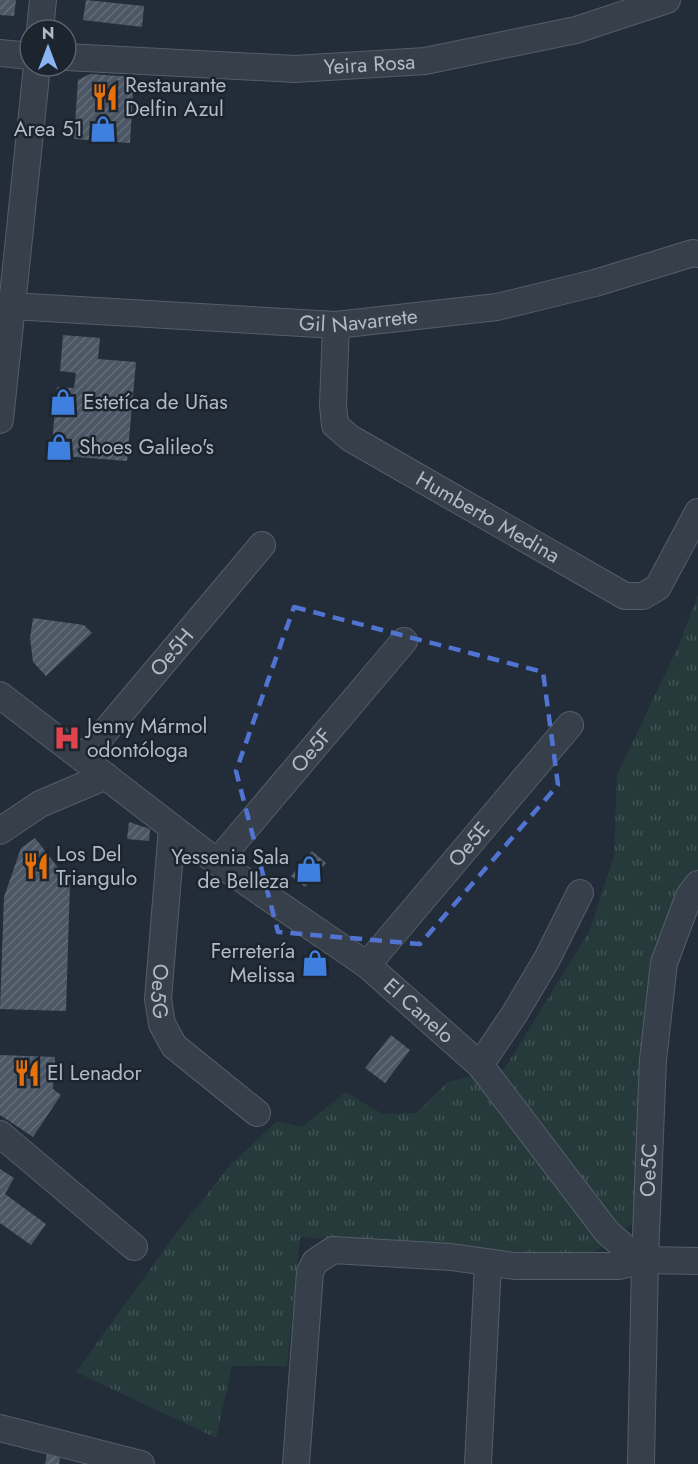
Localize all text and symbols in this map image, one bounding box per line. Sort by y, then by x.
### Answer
north arrow [18,18,78,78]
text: N [42,22,54,45]
street label: Yeira Rosa [323,47,416,82]
place label: Restaurante Delfin Azul [125,70,227,124]
restaurant icon: Restaurante Delfin Azul [90,82,120,112]
place label: Area 51 [14,114,83,144]
shop icon: Area 51 [88,114,118,144]
street label: Gil Navarrete [298,301,419,340]
shop icon: Estetíca de Uñas [48,387,78,417]
place label: Estetíca de Uñas [83,387,228,417]
shop icon: Shoes Galileo's [44,432,74,462]
place label: Shoes Galileo's [79,432,214,462]
street label: Humberto Medina [410,464,565,570]
street label: Oe5H [143,622,201,683]
place label: Jenny Mármol odontóloga [84,711,207,765]
street label: Oe5F [284,722,339,779]
hospital icon: Jenny Mármol odontóloga [52,723,82,753]
street label: Oe5E [441,815,497,873]
place label: Los Del Triangulo [56,839,137,893]
place label: Yessenia Sala de Belleza [171,842,289,896]
restaurant icon: Los Del Triangulo [21,851,51,881]
shop icon: Yessenia Sala de Belleza [294,854,324,884]
place label: Ferretería Melissa [211,936,295,990]
shop icon: Ferretería Melissa [300,948,330,978]
street label: Oe5G [143,963,176,1021]
street label: El Canelo [377,971,461,1050]
restaurant icon: El Lenador [12,1058,42,1088]
place label: El Lenador [47,1058,143,1088]
street label: Oe5C [633,1143,665,1198]

